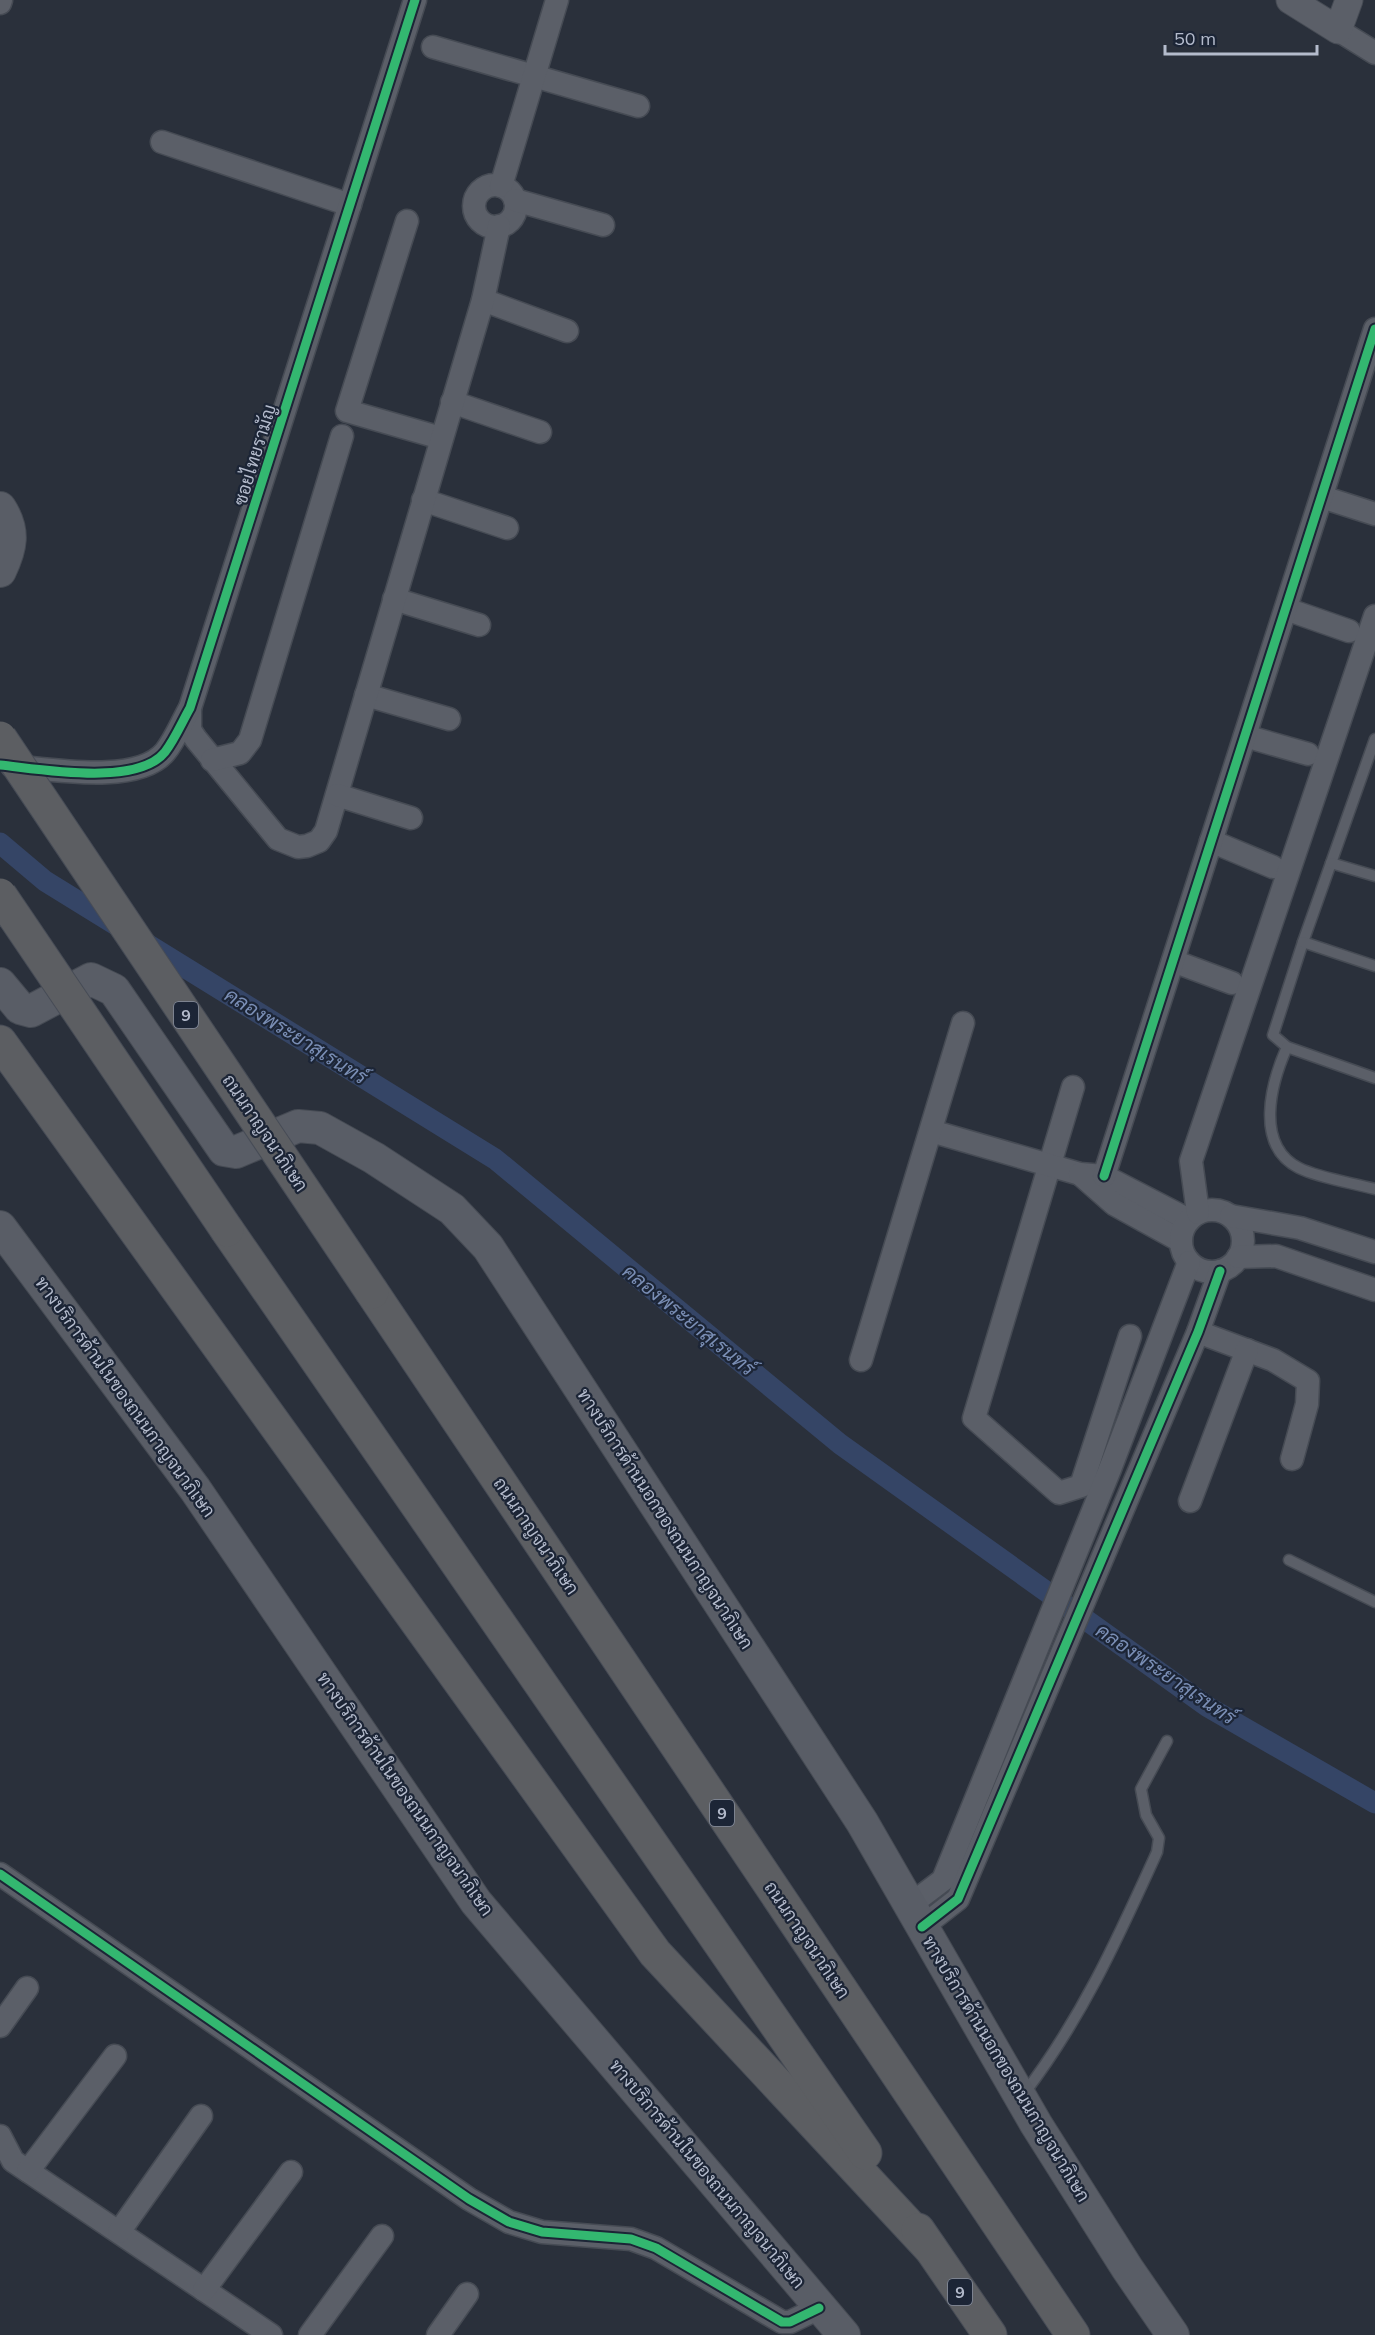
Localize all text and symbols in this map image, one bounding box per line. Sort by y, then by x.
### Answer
scale bar [1165,18,1316,56]
text: 50 m [1174,27,1216,50]
street label: ซอยไทยรามัญ [227,401,281,508]
water label: คลองพระยาสุเรนทร์ [219,981,375,1093]
road number: 9 [174,1002,198,1028]
street label: ถนนกาญจนาภิเษก [218,1070,313,1196]
water label: คลองพระยาสุเรนทร์ [617,1258,764,1384]
street label: ทางบริการด้านในของถนนกาญจนาภิเษก [30,1271,221,1522]
street label: ทางบริการด้านนอกของถนนกาญจนาภิเษก [572,1384,759,1653]
street label: ถนนกาญจนาภิเษก [489,1473,584,1599]
water label: คลองพระยาสุเรนทร์ [1090,1617,1244,1733]
street label: ทางบริการด้านในของถนนกาญจนาภิเษก [312,1667,499,1920]
road number: 9 [710,1800,734,1826]
street label: ถนนกาญจนาภิเษก [760,1877,855,2003]
street label: ทางบริการด้านนอกของถนนกาญจนาภิเษก [918,1931,1095,2206]
street label: ทางบริการด้านในของถนนกาญจนาภิเษก [605,2054,811,2293]
road number: 9 [948,2279,972,2305]

